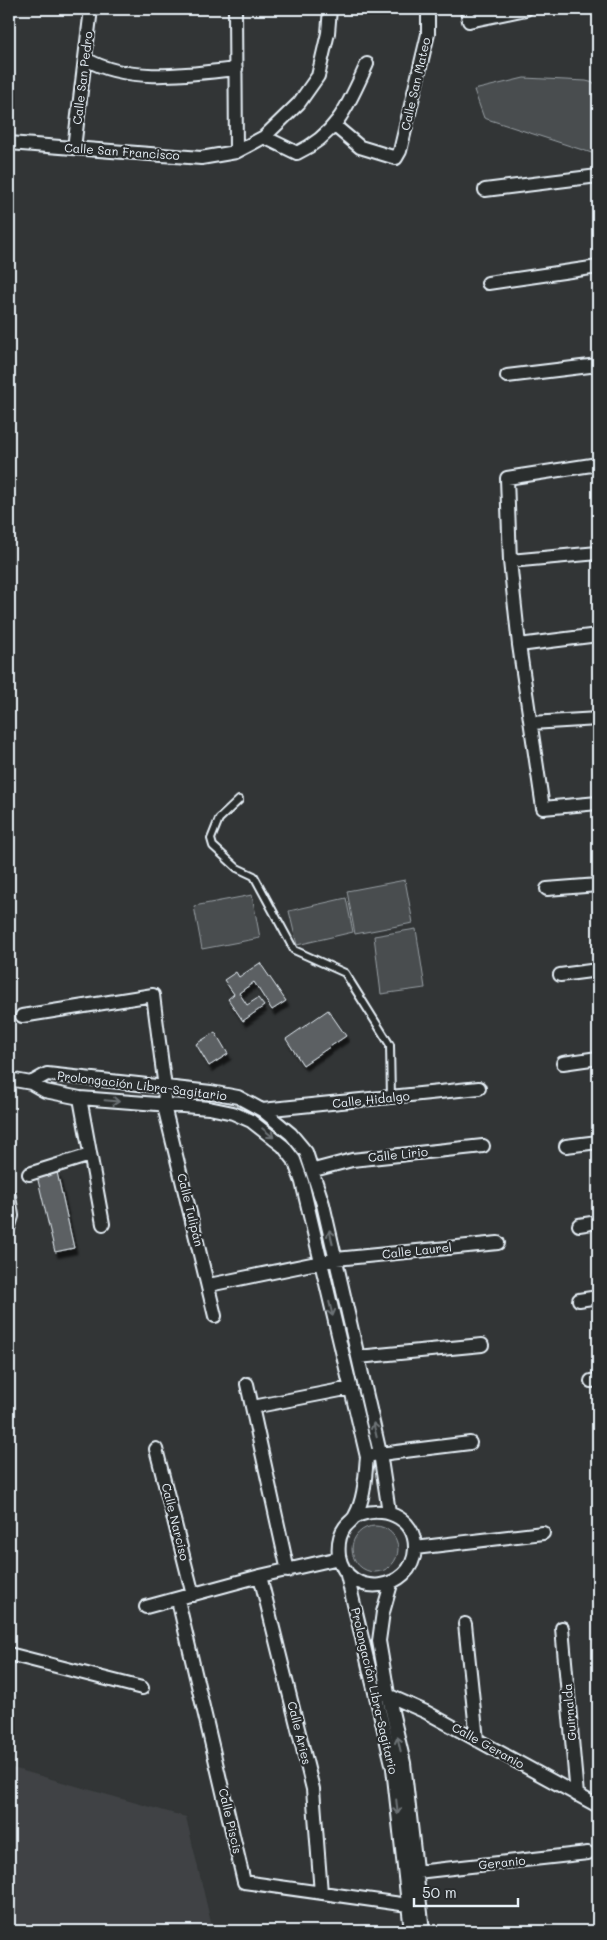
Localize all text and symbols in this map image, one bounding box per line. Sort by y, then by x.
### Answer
street label: Calle San Pedro [68,30,96,125]
street label: Calle San Mateo [397,36,433,132]
street label: Calle San Francisco [64,139,180,163]
street label: Prolongación Libra-Sagitario [56,1067,228,1103]
street label: Calle Hidalgo [331,1087,410,1111]
one-way arrow [104,1096,120,1105]
one-way arrow [261,1128,274,1139]
street label: Calle Lirio [367,1143,429,1165]
street label: Calle Tulipán [174,1172,208,1248]
one-way arrow [326,1230,335,1246]
street label: Calle Laurel [381,1238,453,1262]
one-way arrow [327,1301,336,1317]
one-way arrow [369,1422,379,1438]
street label: Calle Narciso [159,1481,193,1562]
street label: Prolongación Libra-Sagitario [348,1606,402,1776]
street label: Guirnalda [559,1683,579,1741]
street label: Calle Aries [284,1699,316,1766]
street label: Calle Geranio [449,1719,528,1772]
one-way arrow [394,1737,403,1753]
street label: Calle Piscis [216,1786,246,1855]
one-way arrow [392,1799,402,1815]
street label: Geranio [478,1852,526,1872]
scale bar [414,1875,518,1907]
text: 50 m [422,1882,457,1902]

